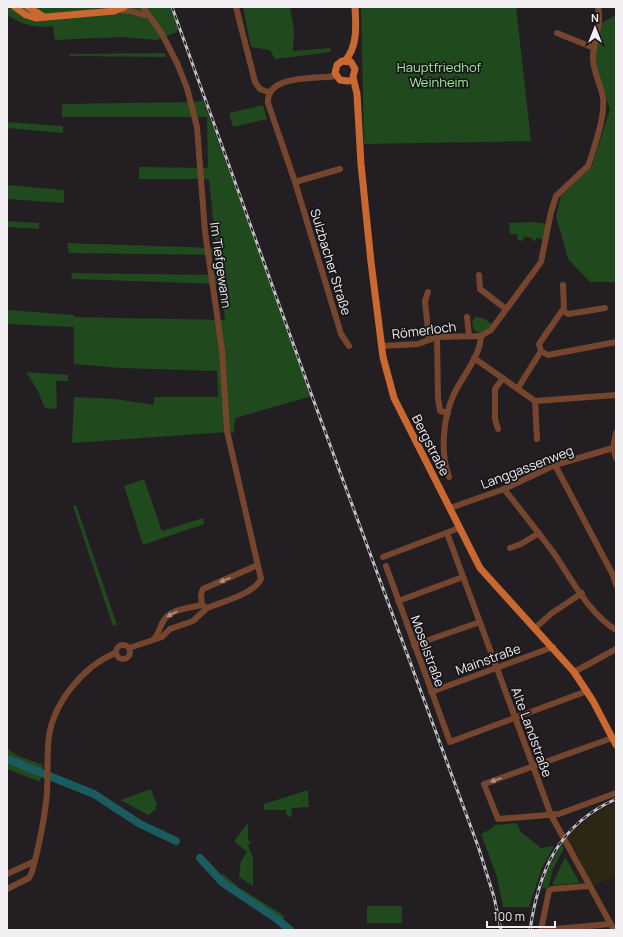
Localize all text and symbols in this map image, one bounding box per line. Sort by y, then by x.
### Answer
north arrow [575,8,615,48]
text: N [591,10,599,25]
park label: Hauptfriedhof Weinheim [397,58,482,91]
street label: Sulzbacher Straße [306,206,356,318]
street label: Im Tiefgewann [206,221,236,309]
street label: Römerloch [391,317,457,343]
street label: Bergstraße [408,411,454,479]
street label: Langgassenweg [478,441,576,493]
one-way arrow [218,578,230,584]
one-way arrow [166,611,178,618]
street label: Moselstraße [407,613,449,690]
street label: Mainstraße [453,639,523,679]
street label: Alte Landstraße [507,684,557,780]
one-way arrow [490,777,502,783]
scale bar [487,903,555,929]
text: 100 m [493,908,525,925]

